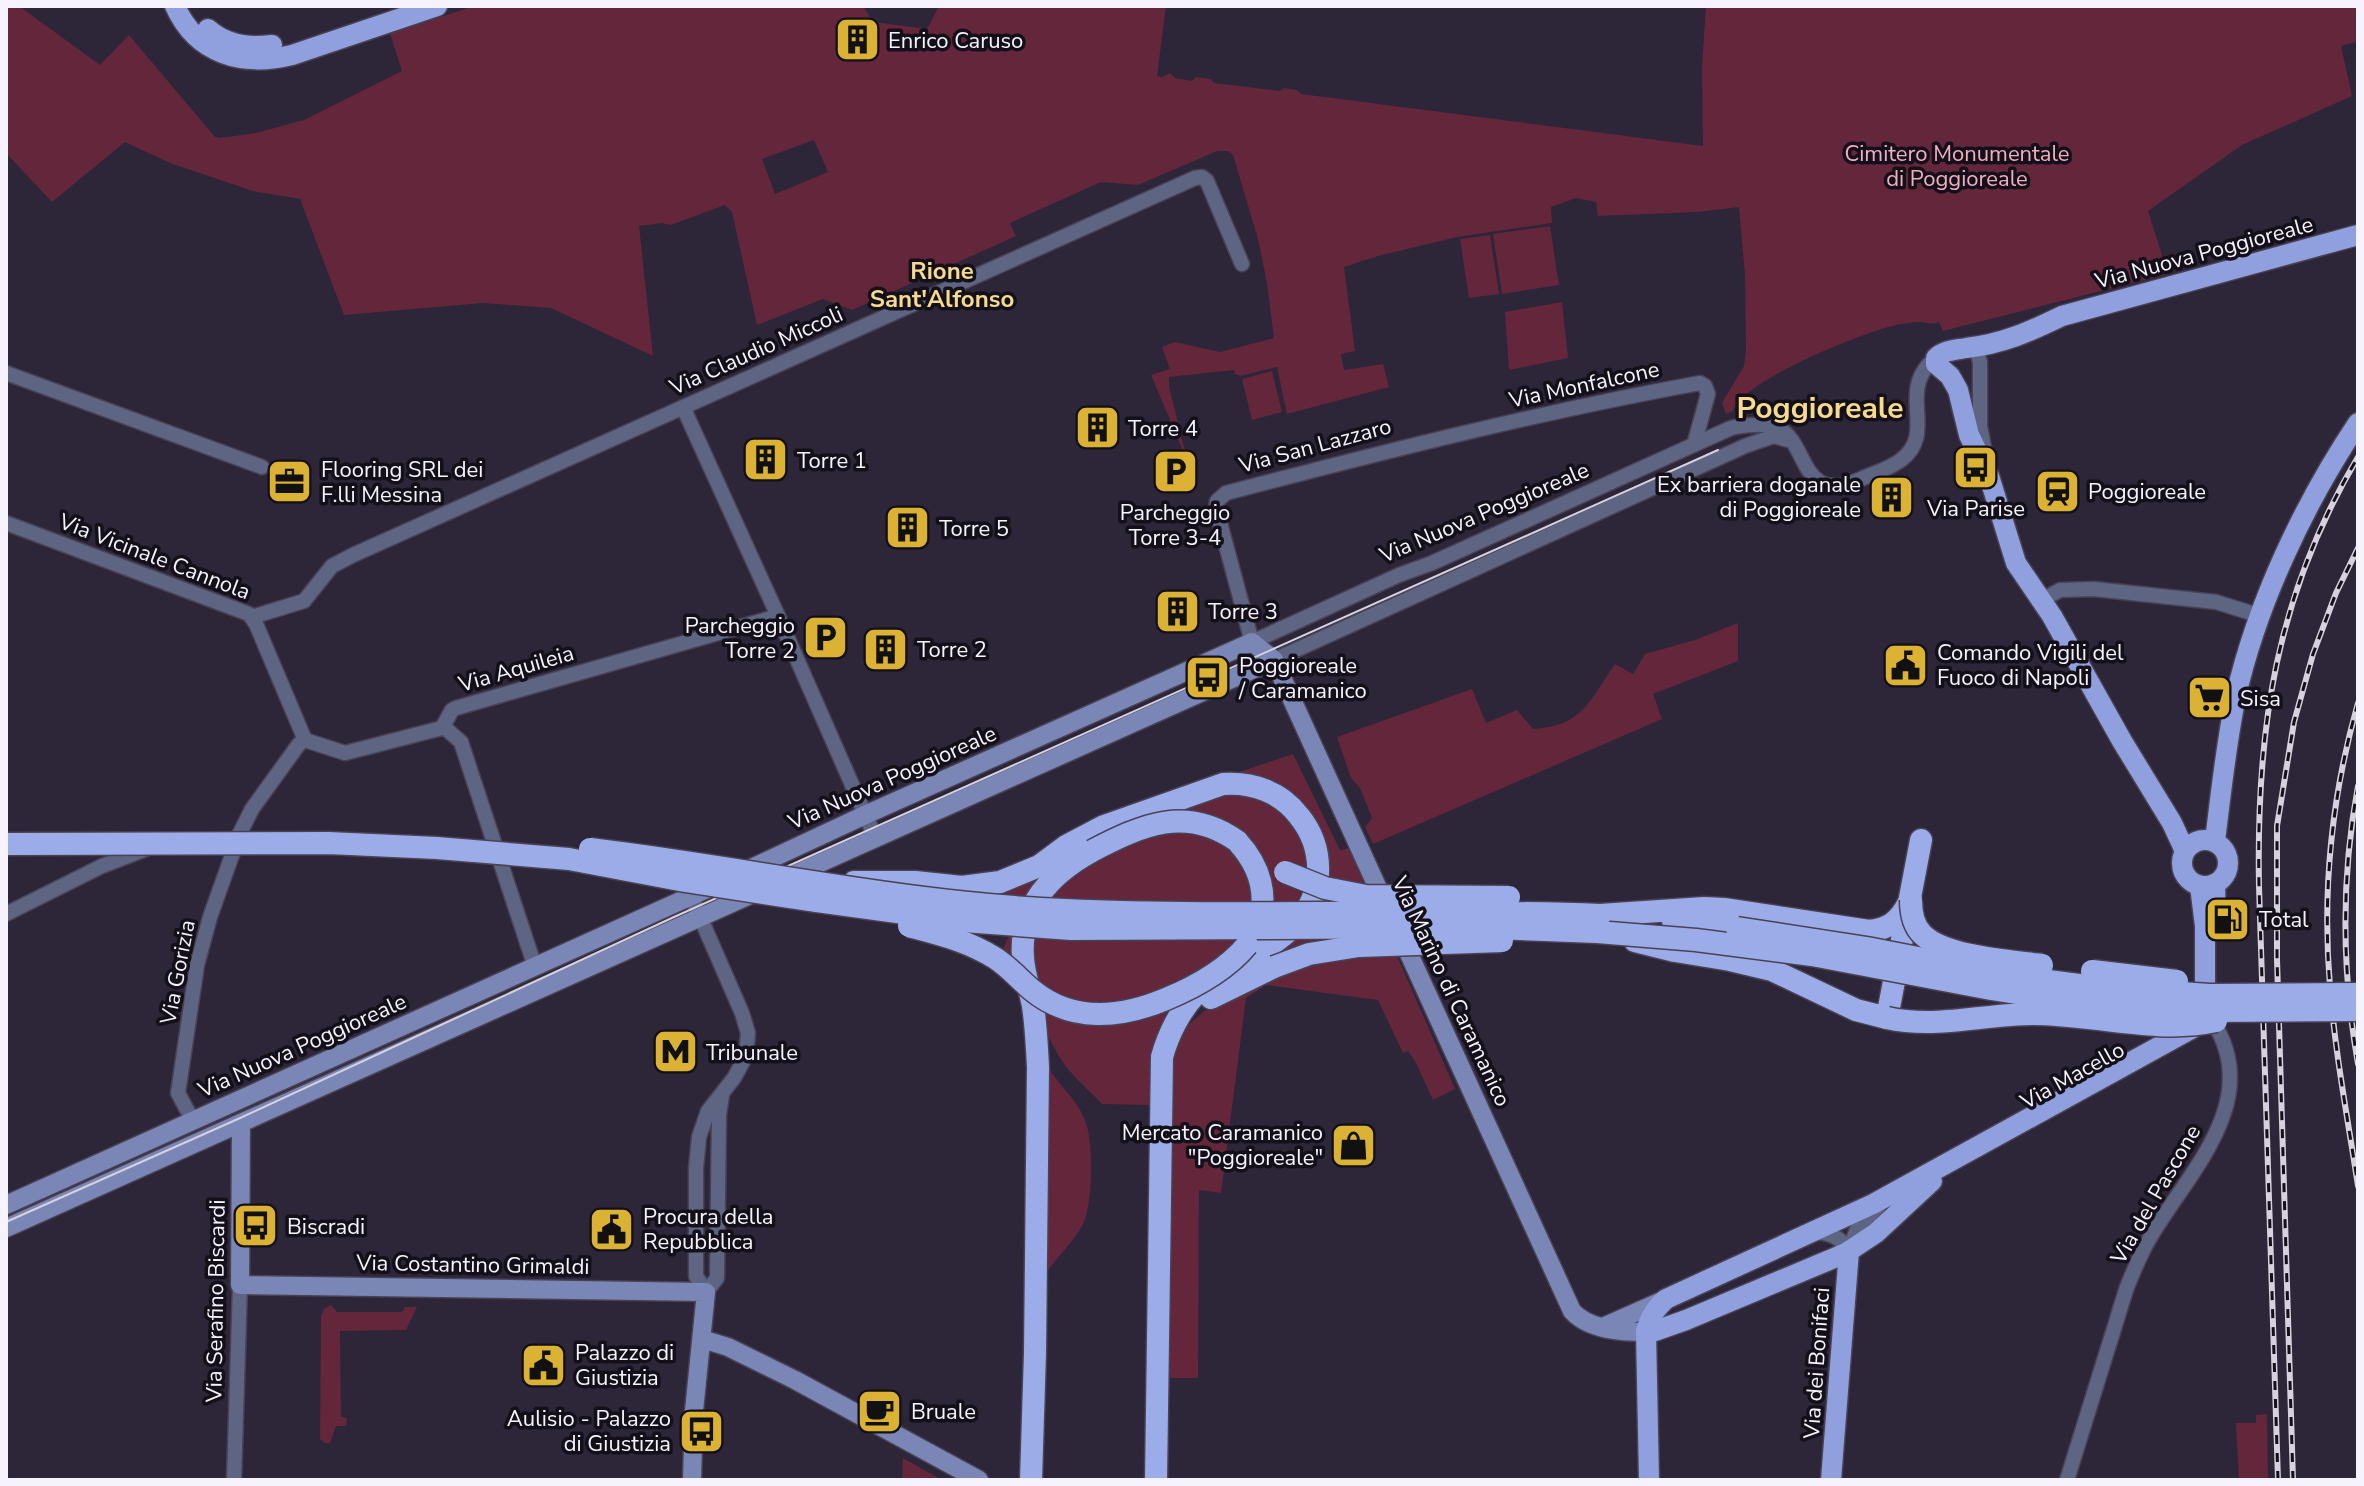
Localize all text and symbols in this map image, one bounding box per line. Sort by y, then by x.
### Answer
building icon: Enrico Caruso [833,16,881,64]
place label: Enrico Caruso [888,26,1023,56]
park label: Cimitero Monumentale di Poggioreale [1844,139,2070,194]
street label: Via Nuova Poggioreale [2091,209,2317,297]
district label: Rione Sant'Alfonso [870,255,1014,315]
street label: Via Claudio Miccoli [664,299,848,403]
street label: Via Monfalcone [1505,354,1662,416]
district label: Poggioreale [1736,388,1904,429]
building icon: Torre 4 [1073,404,1121,452]
street label: Via San Lazzaro [1235,411,1395,481]
place label: Torre 4 [1128,414,1198,444]
building icon: Torre 1 [742,436,790,484]
bus stop icon: Via Parise [1952,443,2000,491]
place label: Torre 1 [797,446,867,476]
parking icon: Parcheggio Torre 3-4 [1151,447,1199,495]
place label: Flooring SRL dei F.lli Messina [321,455,483,510]
street label: Via Nuova Poggioreale [1374,455,1594,571]
office icon: Flooring SRL dei F.lli Messina [266,458,314,506]
station icon: Poggioreale [2033,467,2081,515]
place label: Ex barriera doganale di Poggioreale [1657,470,1861,525]
building icon: Ex barriera doganale di Poggioreale [1868,473,1916,521]
place label: Poggioreale [2088,477,2206,507]
place label: Via Parise [1926,494,2025,524]
place label: Parcheggio Torre 3-4 [1120,498,1230,553]
building icon: Torre 5 [884,504,932,552]
street label: Via Vicinale Cannola [54,506,255,607]
place label: Torre 5 [939,514,1009,544]
building icon: Torre 3 [1153,587,1201,635]
place label: Torre 3 [1208,597,1278,627]
place label: Parcheggio Torre 2 [685,611,795,666]
parking icon: Parcheggio Torre 2 [802,614,850,662]
building icon: Torre 2 [862,625,910,673]
place label: Torre 2 [917,635,987,665]
street label: Via Aquileia [454,638,577,700]
place label: Comando Vigili del Fuoco di Napoli [1937,638,2124,693]
public building icon: Comando Vigili del Fuoco di Napoli [1882,641,1930,689]
place label: Poggioreale / Caramanico [1238,651,1367,706]
bus stop icon: Poggioreale / Caramanico [1184,654,1232,702]
supermarket icon: Sisa [2185,674,2233,722]
place label: Sisa [2240,684,2281,714]
street label: Via Nuova Poggioreale [783,719,1001,838]
street label: Via Marino di Caramanico [1384,871,1518,1111]
fuel station icon: Total [2204,895,2252,943]
place label: Total [2259,905,2309,935]
street label: Via Gorizia [153,917,203,1028]
street label: Via Nuova Poggioreale [193,987,411,1106]
metro station icon: Tribunale [651,1028,699,1076]
street label: Via Macello [2014,1035,2130,1117]
place label: Tribunale [706,1038,798,1068]
place label: Mercato Caramanico "Poggioreale" [1122,1118,1323,1173]
street label: Via del Pascone [2103,1119,2208,1271]
shop icon: Mercato Caramanico "Poggioreale" [1330,1121,1378,1169]
street label: Via Serafino Biscardi [199,1199,233,1404]
bus stop icon: Biscradi [232,1202,280,1250]
place label: Procura della Repubblica [643,1202,774,1257]
public building icon: Procura della Repubblica [588,1205,636,1253]
place label: Biscradi [287,1212,365,1242]
street label: Via Costantino Grimaldi [355,1248,590,1282]
street label: Via dei Bonifaci [1797,1286,1837,1441]
place label: Palazzo di Giustizia [575,1338,674,1393]
public building icon: Palazzo di Giustizia [520,1341,568,1389]
cafe icon: Bruale [856,1387,904,1435]
place label: Bruale [911,1397,976,1427]
place label: Aulisio - Palazzo di Giustizia [507,1404,671,1459]
bus stop icon: Aulisio - Palazzo di Giustizia [678,1407,726,1455]

